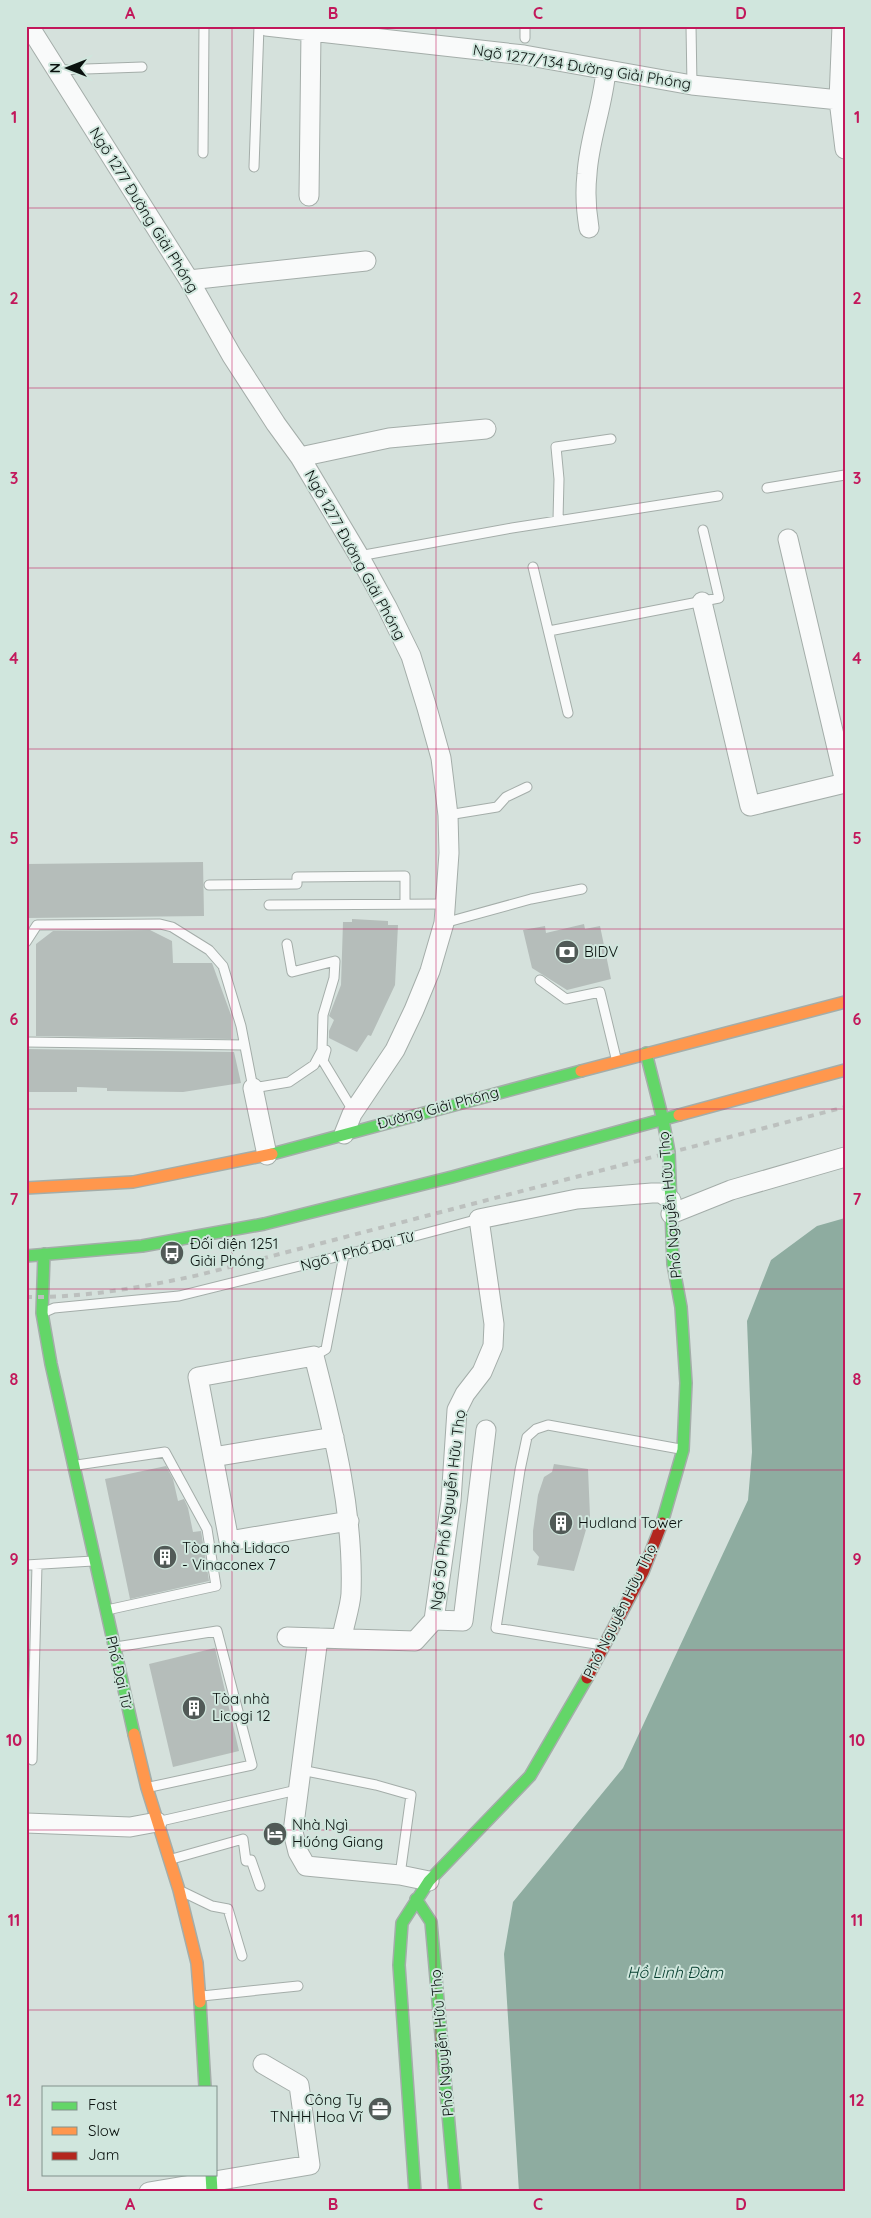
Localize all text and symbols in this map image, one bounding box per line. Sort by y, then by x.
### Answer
text: A [125,3,136,23]
text: B [328,3,338,23]
text: C [533,3,543,23]
text: D [735,3,747,23]
street label: Ngõ 1277/134 Đường Giải Phóng [472,40,693,93]
north arrow [42,42,92,92]
text: N [46,63,64,73]
text: 1 [11,107,17,127]
text: 1 [854,107,860,127]
street label: Ngõ 1277 Đường Giải Phóng [86,123,203,296]
text: 2 [9,288,19,308]
text: 2 [852,288,862,308]
street label: Ngõ 1277 Đường Giải Phóng [301,466,410,643]
text: 3 [10,468,18,488]
text: 3 [853,468,861,488]
text: 4 [9,648,19,668]
text: 4 [852,648,862,668]
text: 5 [9,828,19,848]
text: 5 [852,828,862,848]
bank icon: BIDV [554,939,580,965]
place label: BIDV [584,942,618,961]
text: 6 [10,1009,19,1029]
text: 6 [853,1009,862,1029]
street label: Đường Giải Phóng [375,1082,501,1133]
street label: Phố Nguyễn Hữu Thọ [654,1131,685,1279]
text: 7 [10,1189,19,1209]
text: 7 [853,1189,862,1209]
street label: Ngõ 1 Phố Đại Từ [298,1226,417,1275]
place label: Đối diện 1251 Giải Phóng [190,1234,278,1270]
bus stop icon: Đối diện 1251 Giải Phóng [159,1240,185,1266]
text: 8 [10,1369,19,1389]
text: 8 [853,1369,862,1389]
street label: Ngõ 50 Phố Nguyễn Hữu Thọ [426,1408,469,1611]
building icon: Hudland Tower [548,1510,574,1536]
place label: Hudland Tower [578,1513,683,1532]
place label: Tòa nhà Lidaco - Vinaconex 7 [182,1538,290,1574]
street label: Phố Nguyễn Hữu Thọ [579,1540,660,1681]
building icon: Tòa nhà Lidaco - Vinaconex 7 [152,1544,178,1570]
text: 9 [9,1549,19,1569]
text: 9 [852,1549,862,1569]
street label: Phố Đại Từ [102,1634,137,1711]
place label: Tòa nhà Licogi 12 [212,1689,271,1725]
building icon: Tòa nhà Licogi 12 [181,1695,207,1721]
text: 10 [6,1730,22,1750]
text: 10 [849,1730,865,1750]
place label: Nhà Ngì Húóng Giang [292,1815,383,1851]
hotel icon: Nhà Ngì Húóng Giang [262,1821,288,1847]
text: 11 [8,1910,20,1930]
text: 11 [851,1910,863,1930]
water label: Hồ Linh Đàm [627,1962,723,1982]
street label: Phố Nguyễn Hữu Thọ [426,1969,457,2117]
legend [42,2086,218,2176]
text: 12 [6,2090,22,2110]
place label: Công Ty TNHH Hoa Vĩ [270,2090,363,2126]
text: 12 [849,2090,865,2110]
text: Fast [88,2095,117,2114]
office icon: Công Ty TNHH Hoa Vĩ [367,2096,393,2122]
text: Slow [88,2121,120,2140]
text: Jam [88,2145,119,2164]
text: A [125,2194,136,2214]
text: B [328,2194,338,2214]
text: C [533,2194,543,2214]
text: D [735,2194,747,2214]

